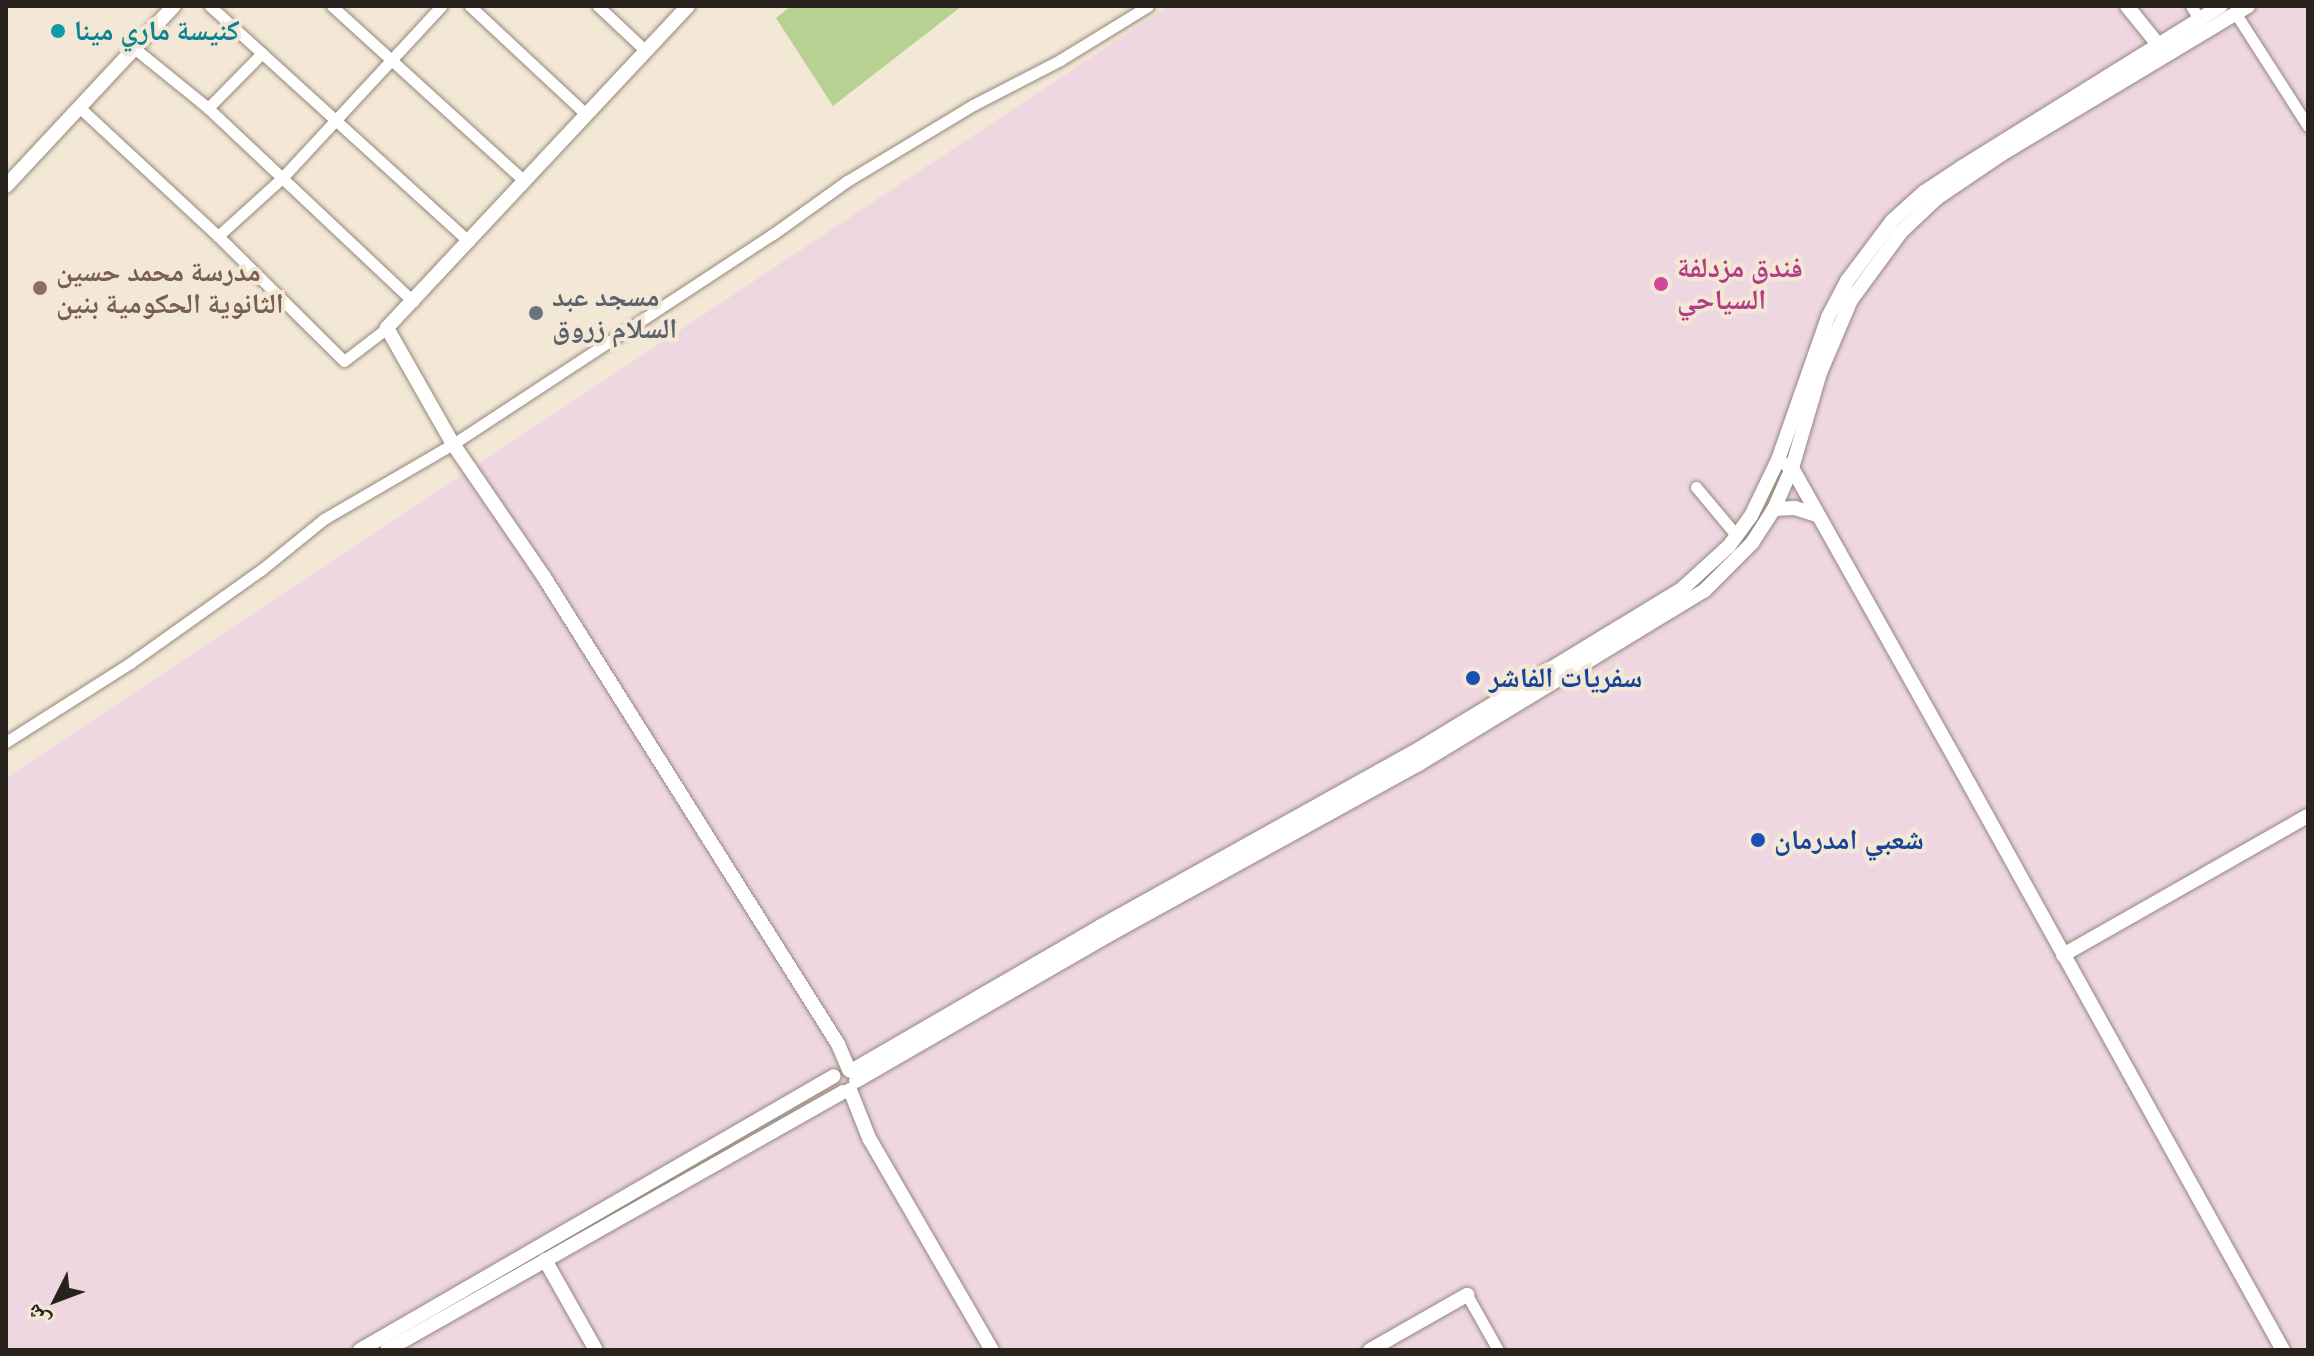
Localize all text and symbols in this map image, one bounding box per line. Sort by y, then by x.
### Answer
place label: كنيسة ماري مينا [74,14,240,48]
marker: كنيسة ماري مينا [49,22,67,40]
place label: فندق مزدلفة السياحي [1677,251,1803,317]
place label: مدرسة محمد حسين الثانوية الحكومية بنين [56,255,284,321]
marker: فندق مزدلفة السياحي [1652,275,1670,293]
marker: مدرسة محمد حسين الثانوية الحكومية بنين [31,279,49,297]
place label: مسجد عبد السلام زروق [552,280,677,346]
marker: مسجد عبد السلام زروق [527,304,545,322]
place label: سفريات الفاشر [1489,661,1642,695]
marker: سفريات الفاشر [1464,669,1482,687]
place label: شعبي امدرمان [1774,823,1924,857]
marker: شعبي امدرمان [1749,831,1767,849]
north arrow [16,1260,96,1340]
text: ش [20,1299,56,1334]

